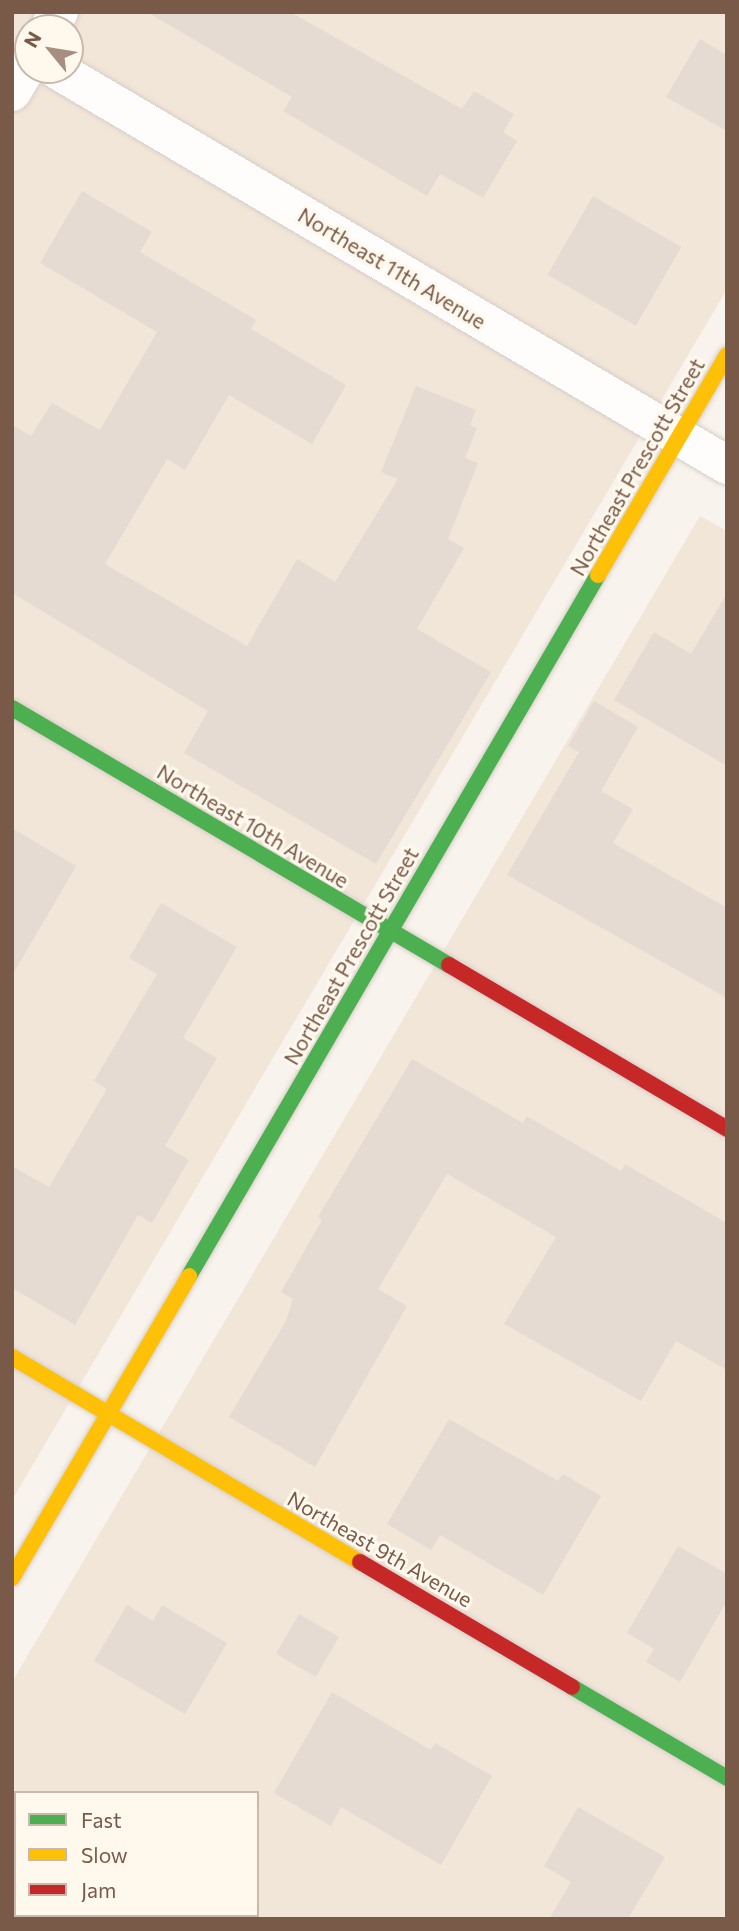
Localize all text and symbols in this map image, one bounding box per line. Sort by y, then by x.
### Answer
north arrow [14,14,84,84]
text: N [19,27,46,51]
street label: Northeast 11th Avenue [294,202,490,334]
street label: Northeast Prescott Street [564,354,710,580]
street label: Northeast 10th Avenue [153,759,353,893]
street label: Northeast Prescott Street [278,843,424,1069]
street label: Northeast 9th Avenue [283,1486,477,1612]
legend [14,1791,259,1917]
text: Fast [81,1807,122,1832]
text: Slow [81,1842,128,1867]
text: Jam [81,1877,116,1902]

